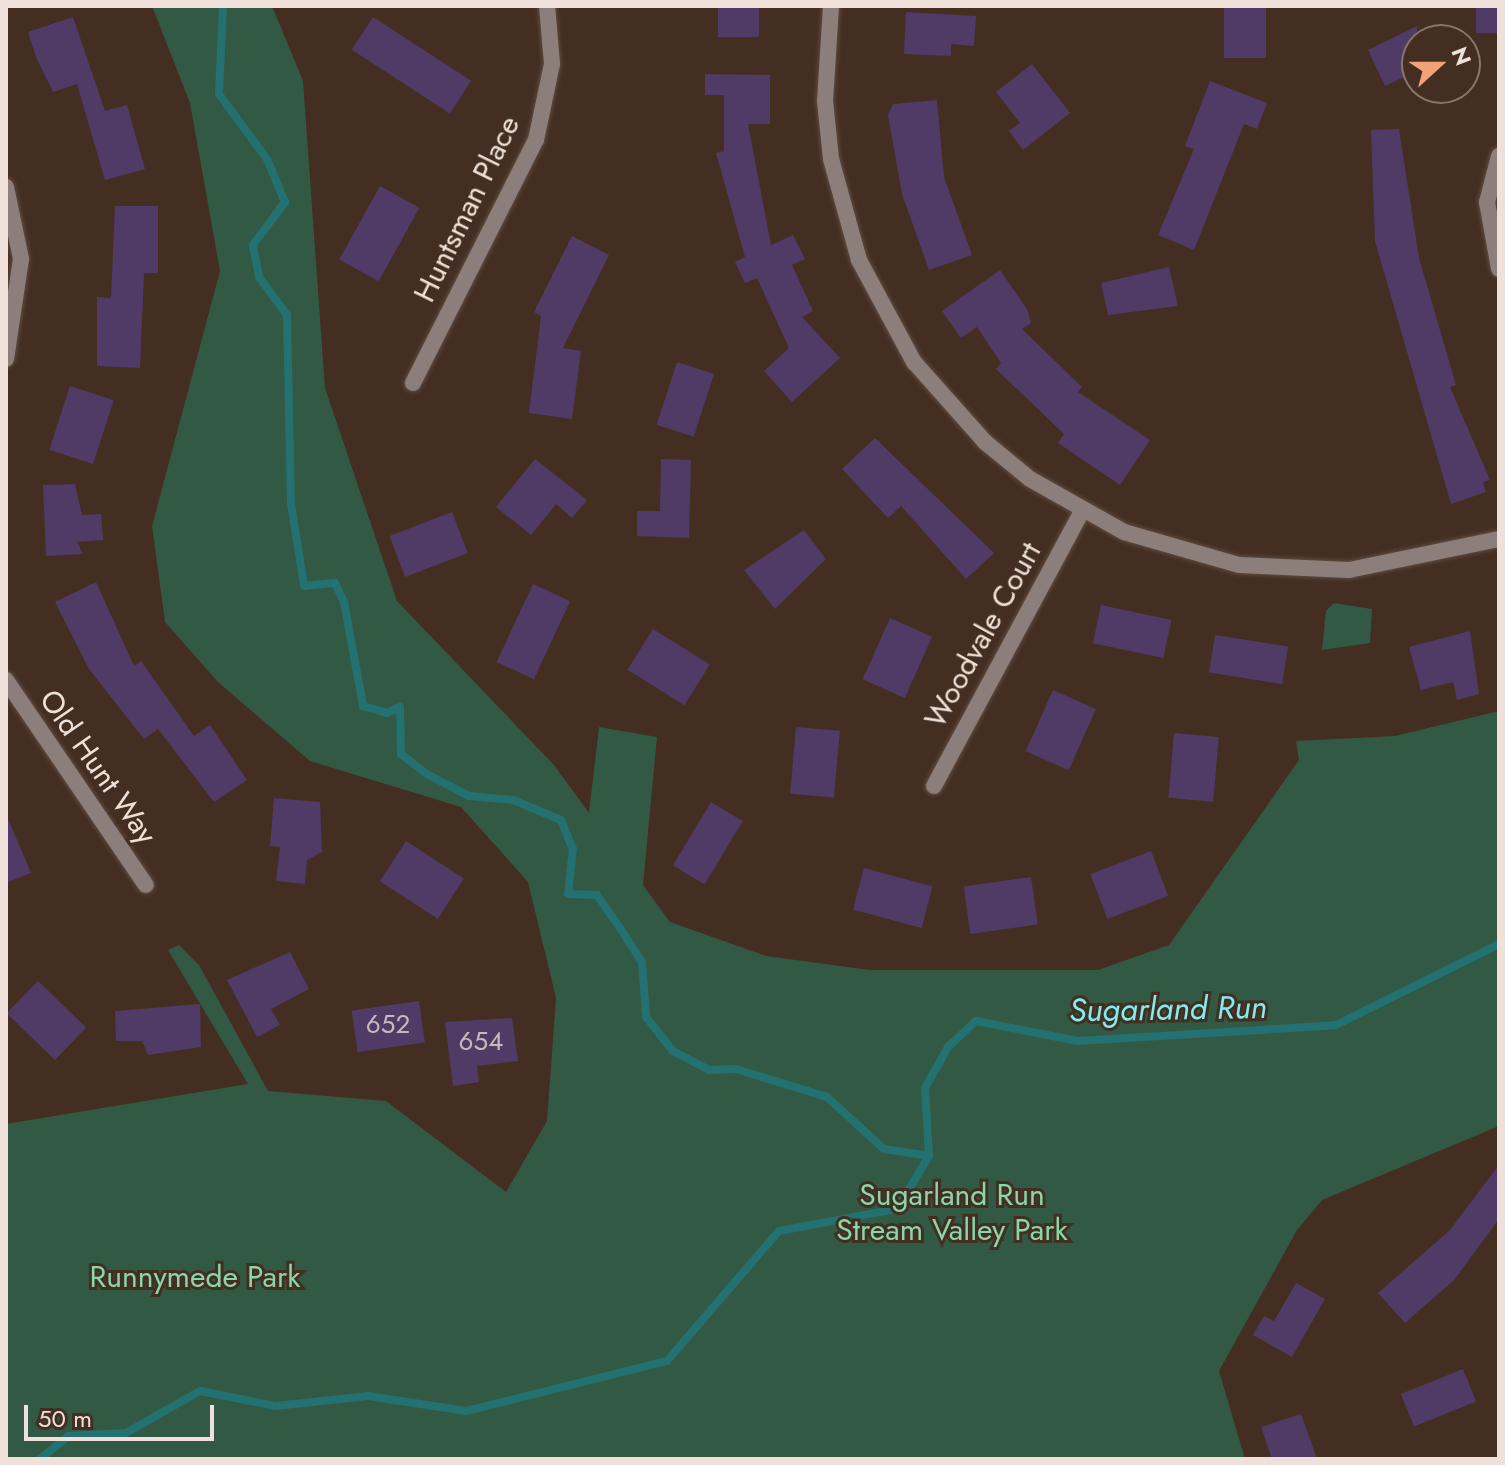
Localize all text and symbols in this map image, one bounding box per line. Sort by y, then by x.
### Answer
north arrow [1401,24,1481,104]
text: N [1443,42,1480,70]
street label: Huntsman Place [406,110,528,308]
street label: Woodvale Court [917,536,1049,734]
street label: Old Hunt Way [32,683,164,851]
water label: Sugarland Run [1069,988,1267,1030]
house number: 652 [366,1009,410,1041]
house number: 654 [459,1026,503,1058]
park label: Sugarland Run Stream Valley Park [836,1177,1068,1248]
park label: Runnymede Park [90,1259,300,1295]
scale bar [28,1389,218,1439]
text: 50 m [38,1401,92,1436]

